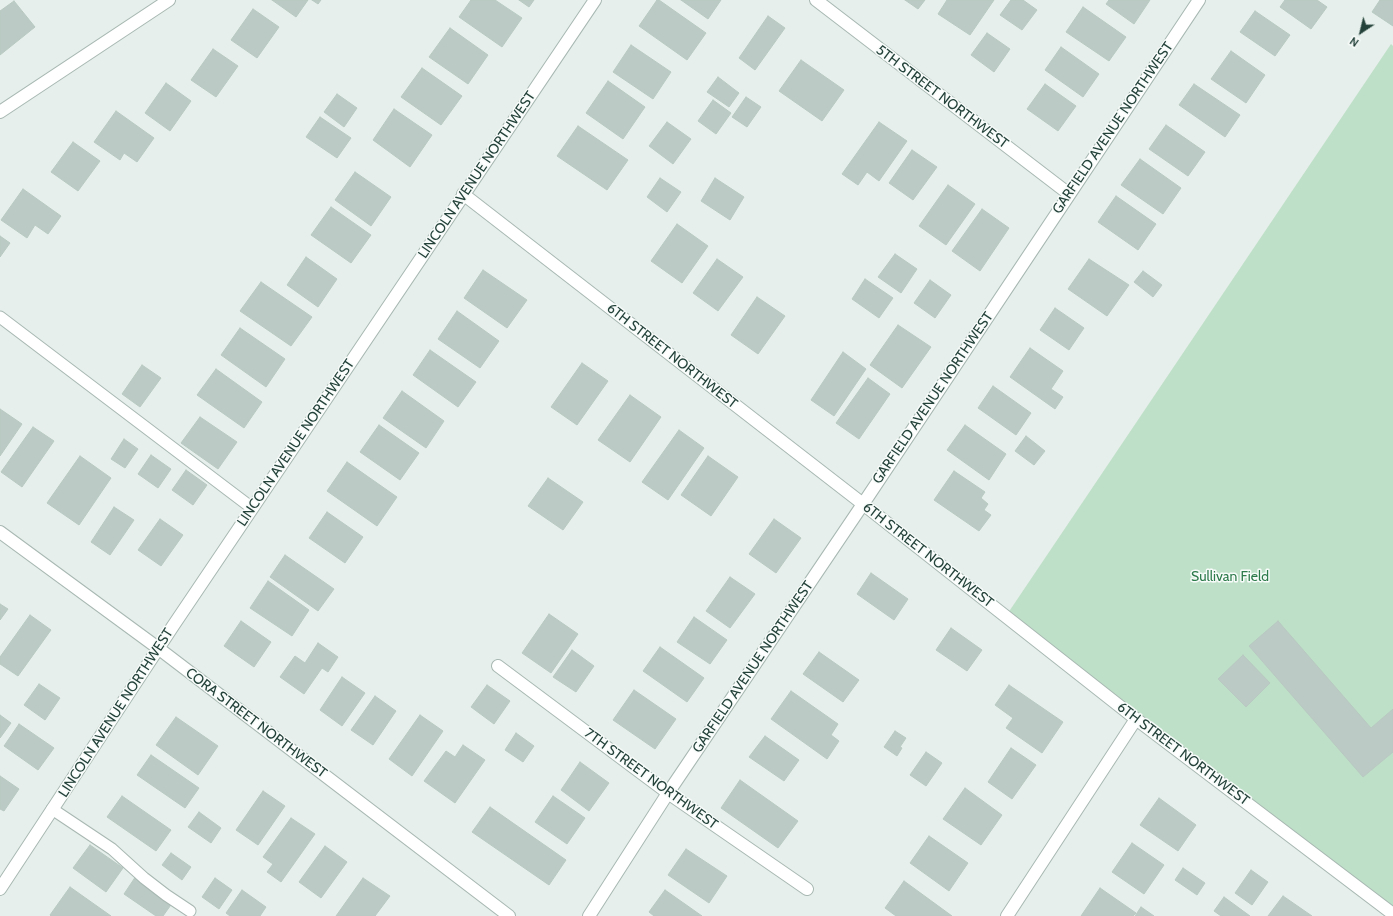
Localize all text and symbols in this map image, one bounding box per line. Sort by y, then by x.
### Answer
north arrow [1341,12,1381,52]
text: N [1347,34,1361,50]
street label: GARFIELD AVENUE NORTHWEST [1049,39,1177,217]
street label: 5TH STREET NORTHWEST [873,42,1011,152]
street label: LINCOLN AVENUE NORTHWEST [415,88,539,262]
street label: 6TH STREET NORTHWEST [603,300,741,412]
street label: GARFIELD AVENUE NORTHWEST [869,309,997,487]
street label: LINCOLN AVENUE NORTHWEST [234,356,358,530]
street label: 6TH STREET NORTHWEST [859,499,997,611]
park label: Sullivan Field [1191,569,1269,585]
street label: GARFIELD AVENUE NORTHWEST [689,578,817,756]
street label: LINCOLN AVENUE NORTHWEST [55,626,177,800]
street label: CORA STREET NORTHWEST [182,664,330,782]
street label: 6TH STREET NORTHWEST [1114,699,1252,809]
street label: 7TH STREET NORTHWEST [581,725,721,833]

